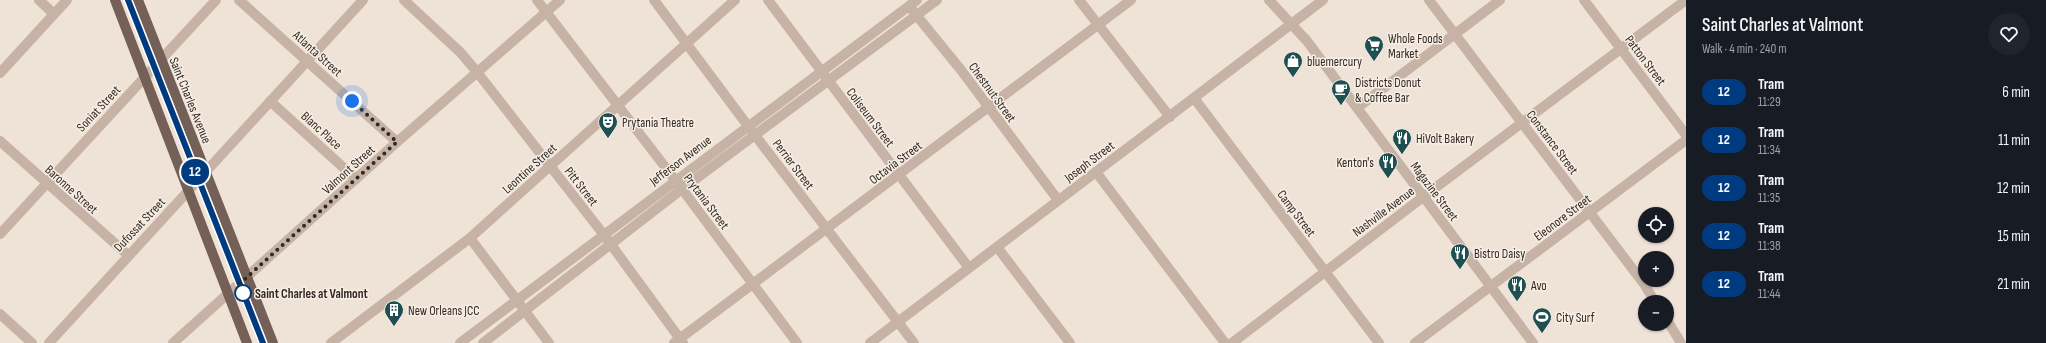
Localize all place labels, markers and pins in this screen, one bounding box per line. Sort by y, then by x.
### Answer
place label: Whole Foods Market [1388,31,1443,62]
supermarket icon: Whole Foods Market [1363,34,1385,62]
shop icon: bluemercury [1282,50,1304,78]
place label: bluemercury [1307,54,1362,70]
place label: Districts Donut & Coffee Bar [1355,75,1421,106]
cafe icon: Districts Donut & Coffee Bar [1330,78,1352,106]
theatre icon: Prytania Theatre [597,111,619,139]
place label: Prytania Theatre [622,115,694,131]
restaurant icon: HiVolt Bakery [1391,127,1413,155]
place label: HiVolt Bakery [1416,131,1474,147]
restaurant icon: Kenton's [1377,151,1399,179]
place label: Kenton's [1336,155,1374,171]
restaurant icon: Bistro Daisy [1449,242,1471,270]
place label: Bistro Daisy [1474,246,1525,262]
restaurant icon: Avo [1506,274,1528,302]
place label: Avo [1530,278,1547,294]
marker: Saint Charles at Valmont [234,284,252,302]
place label: Saint Charles at Valmont [255,286,369,302]
building icon: New Orleans JCC [383,299,405,327]
place label: New Orleans JCC [408,303,479,319]
sports icon: City Surf [1531,306,1553,334]
place label: City Surf [1556,310,1595,326]

